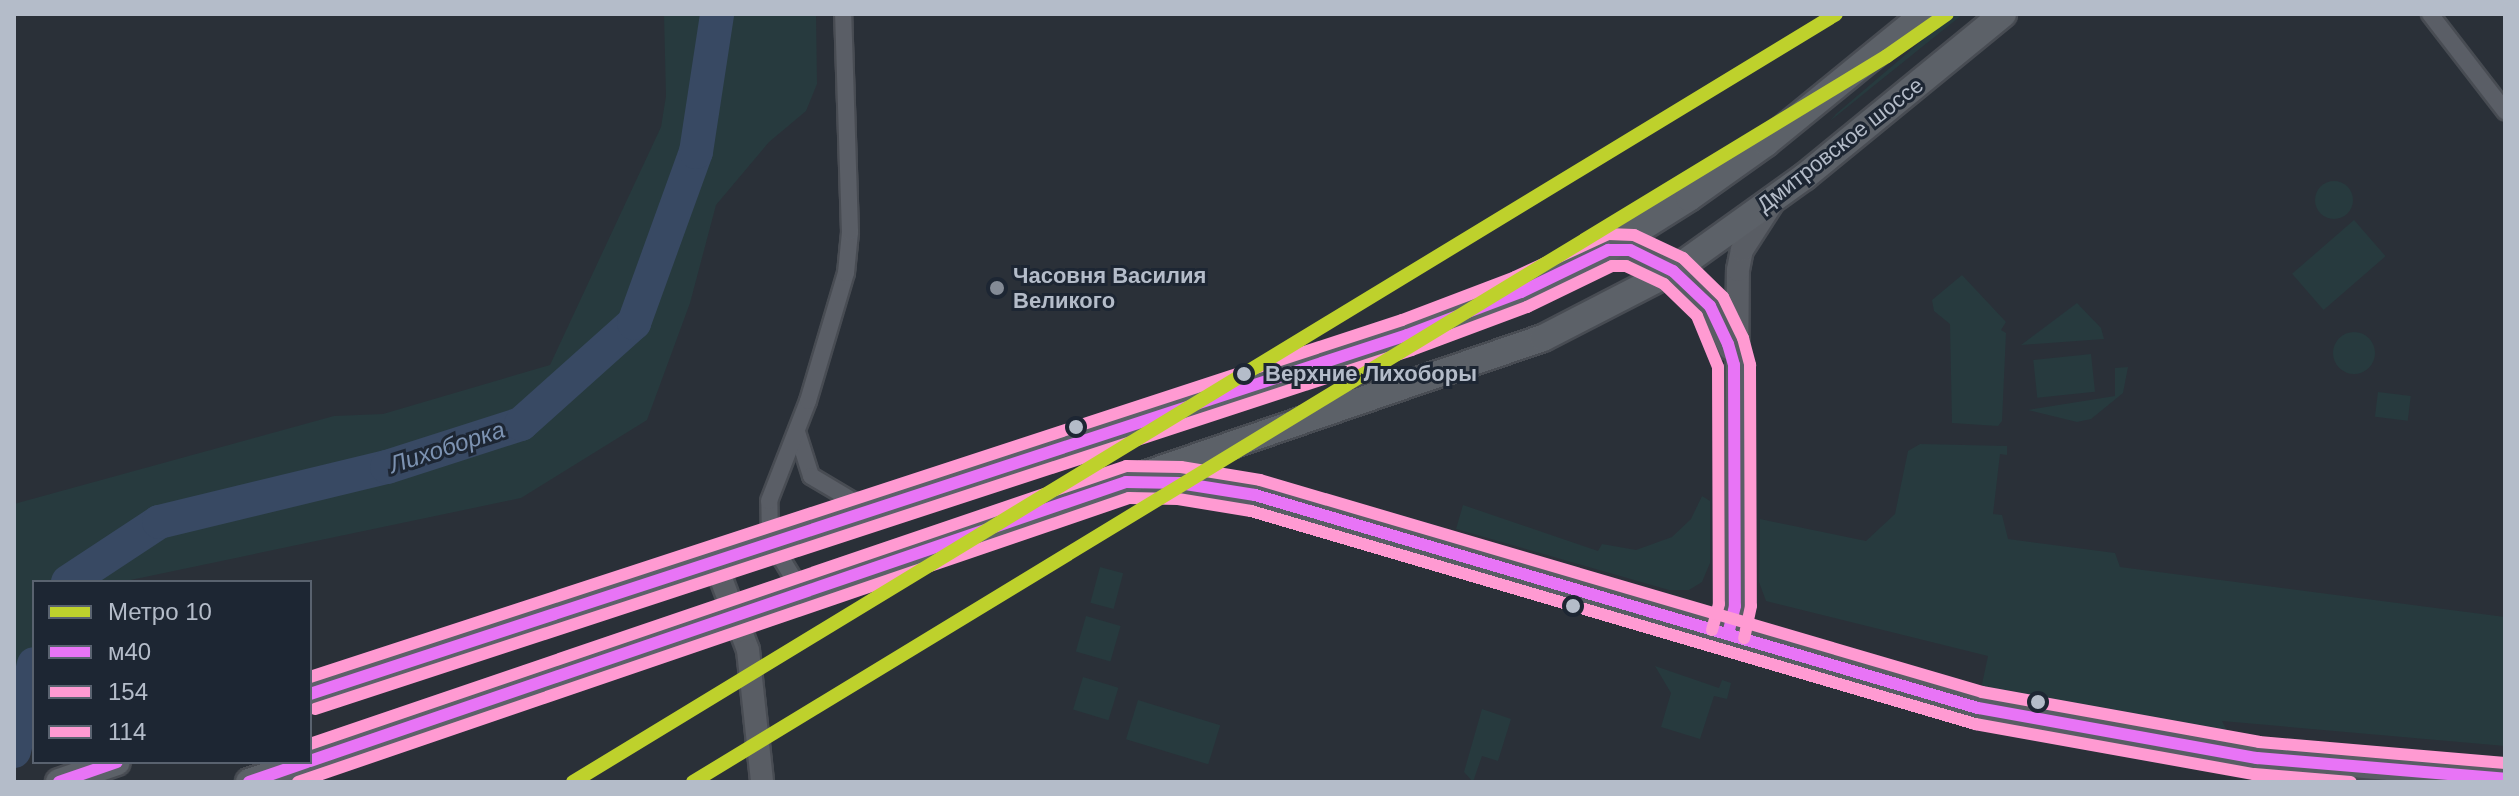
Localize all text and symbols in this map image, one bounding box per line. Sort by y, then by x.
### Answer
street label: Дмитровское шоссе [1752,72,1928,218]
place label: Часовня Василия Великого [1013,262,1206,314]
marker: Часовня Василия Великого [988,279,1006,297]
marker: Верхние Лихоборы [1230,360,1258,388]
place label: Верхние Лихоборы [1265,361,1477,387]
water label: Лихоборка [386,415,508,479]
unlabelled marker [1068,419,1084,435]
legend [32,580,312,764]
text: Метро 10 [108,598,212,625]
unlabelled marker [1565,598,1581,614]
text: м40 [108,638,151,665]
text: 154 [108,678,148,705]
unlabelled marker [2030,694,2046,710]
text: 114 [108,718,146,745]

